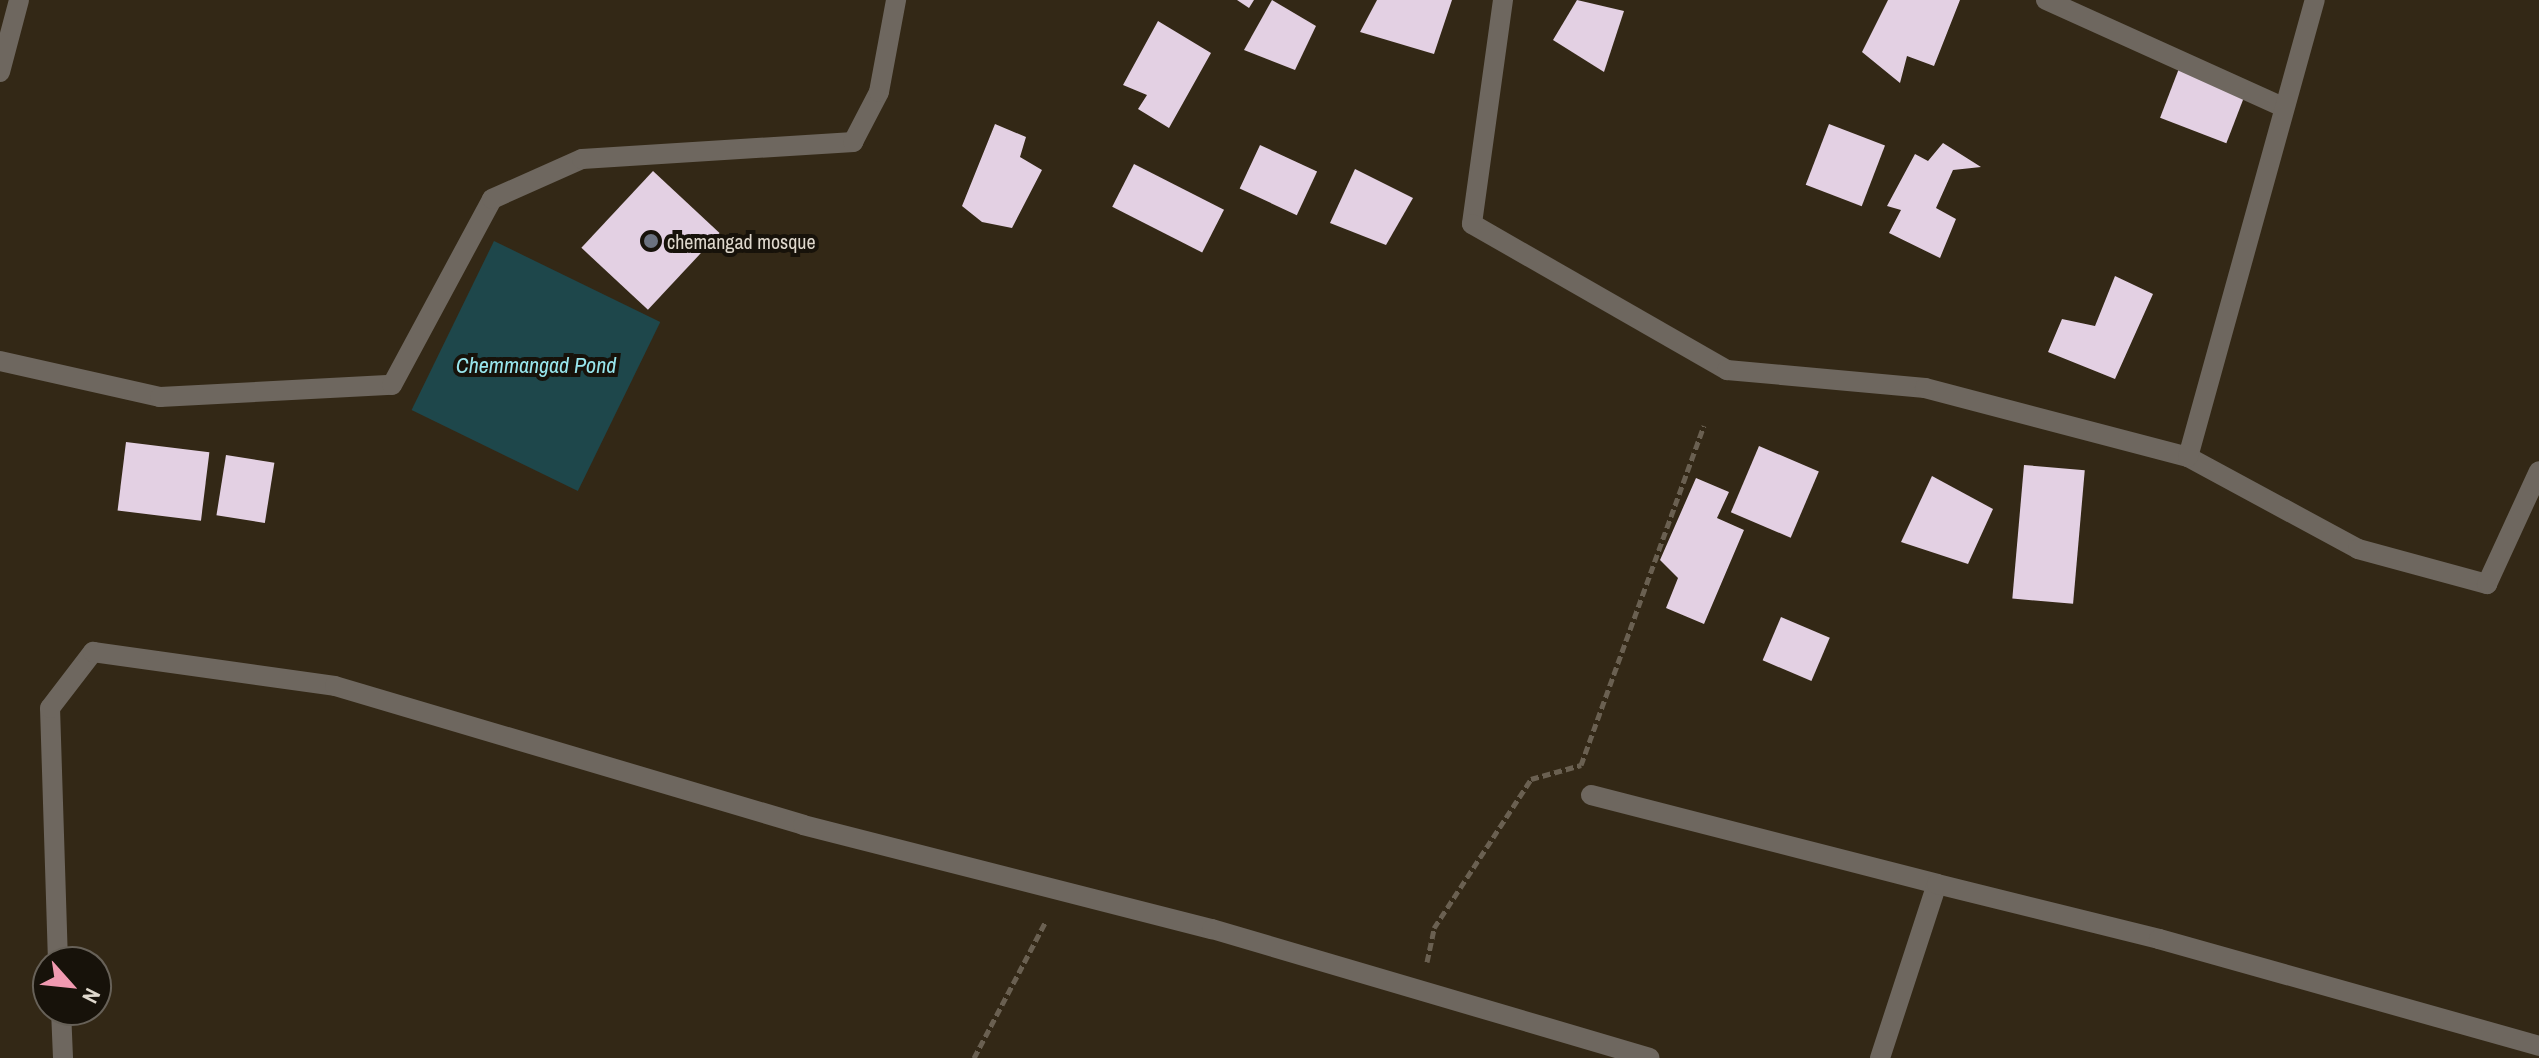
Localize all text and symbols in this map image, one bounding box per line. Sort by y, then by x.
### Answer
place label: chemangad mosque [667,229,816,253]
marker: chemangad mosque [642,232,660,250]
water label: Chemmangad Pond [456,353,616,379]
north arrow [32,946,112,1026]
text: N [75,983,108,1009]

